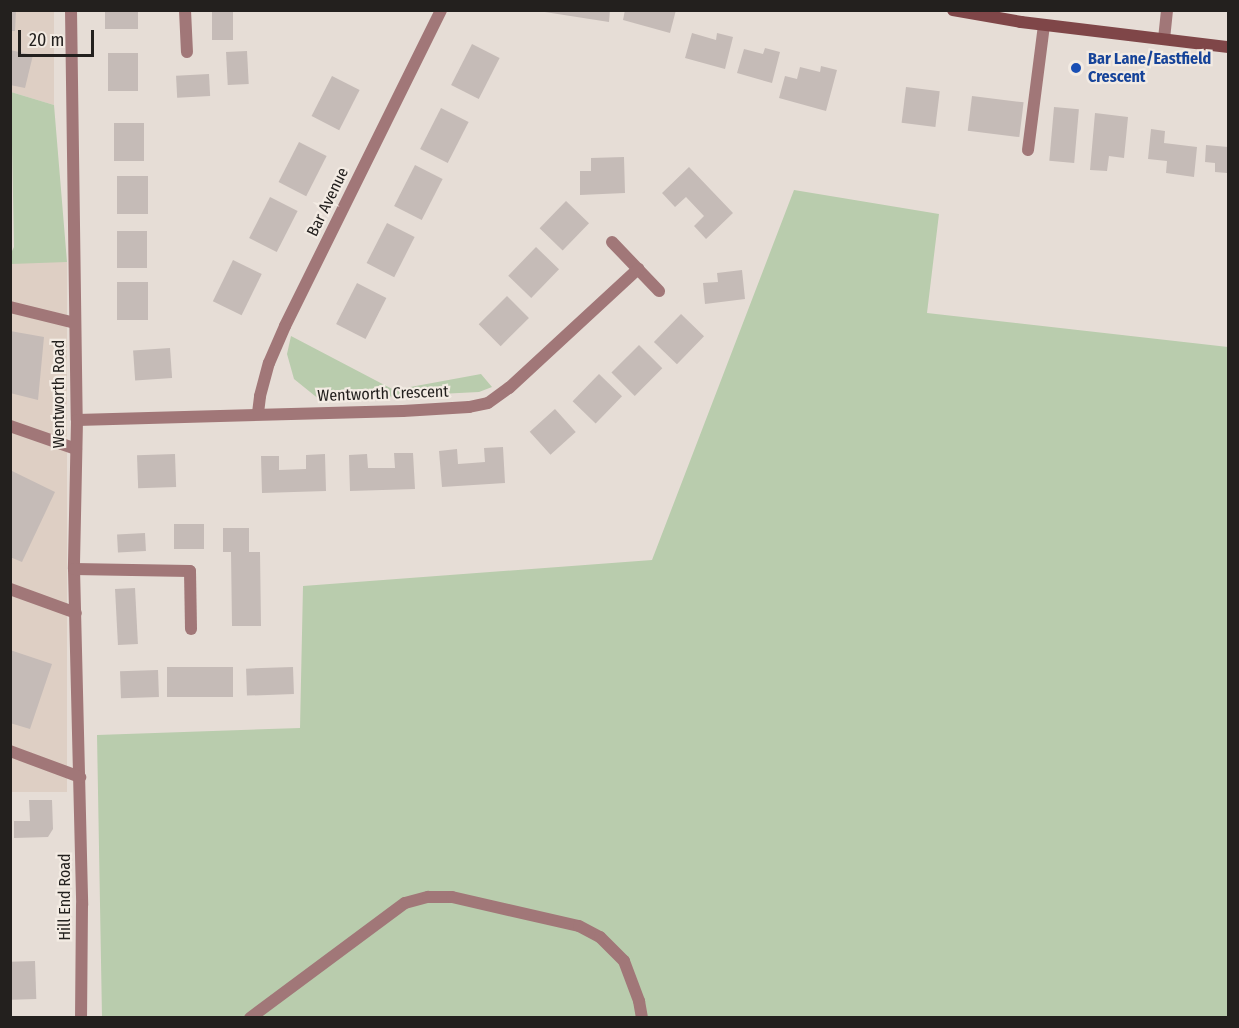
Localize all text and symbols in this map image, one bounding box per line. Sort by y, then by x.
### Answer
scale bar [21,18,98,56]
text: 20 m [29,29,64,51]
place label: Bar Lane/Eastfield Crescent [1088,49,1211,87]
marker: Bar Lane/Eastfield Crescent [1069,61,1083,75]
street label: Bar Avenue [303,165,353,239]
street label: Wentworth Road [49,340,69,448]
street label: Wentworth Crescent [317,382,449,406]
street label: Hill End Road [55,853,75,941]

